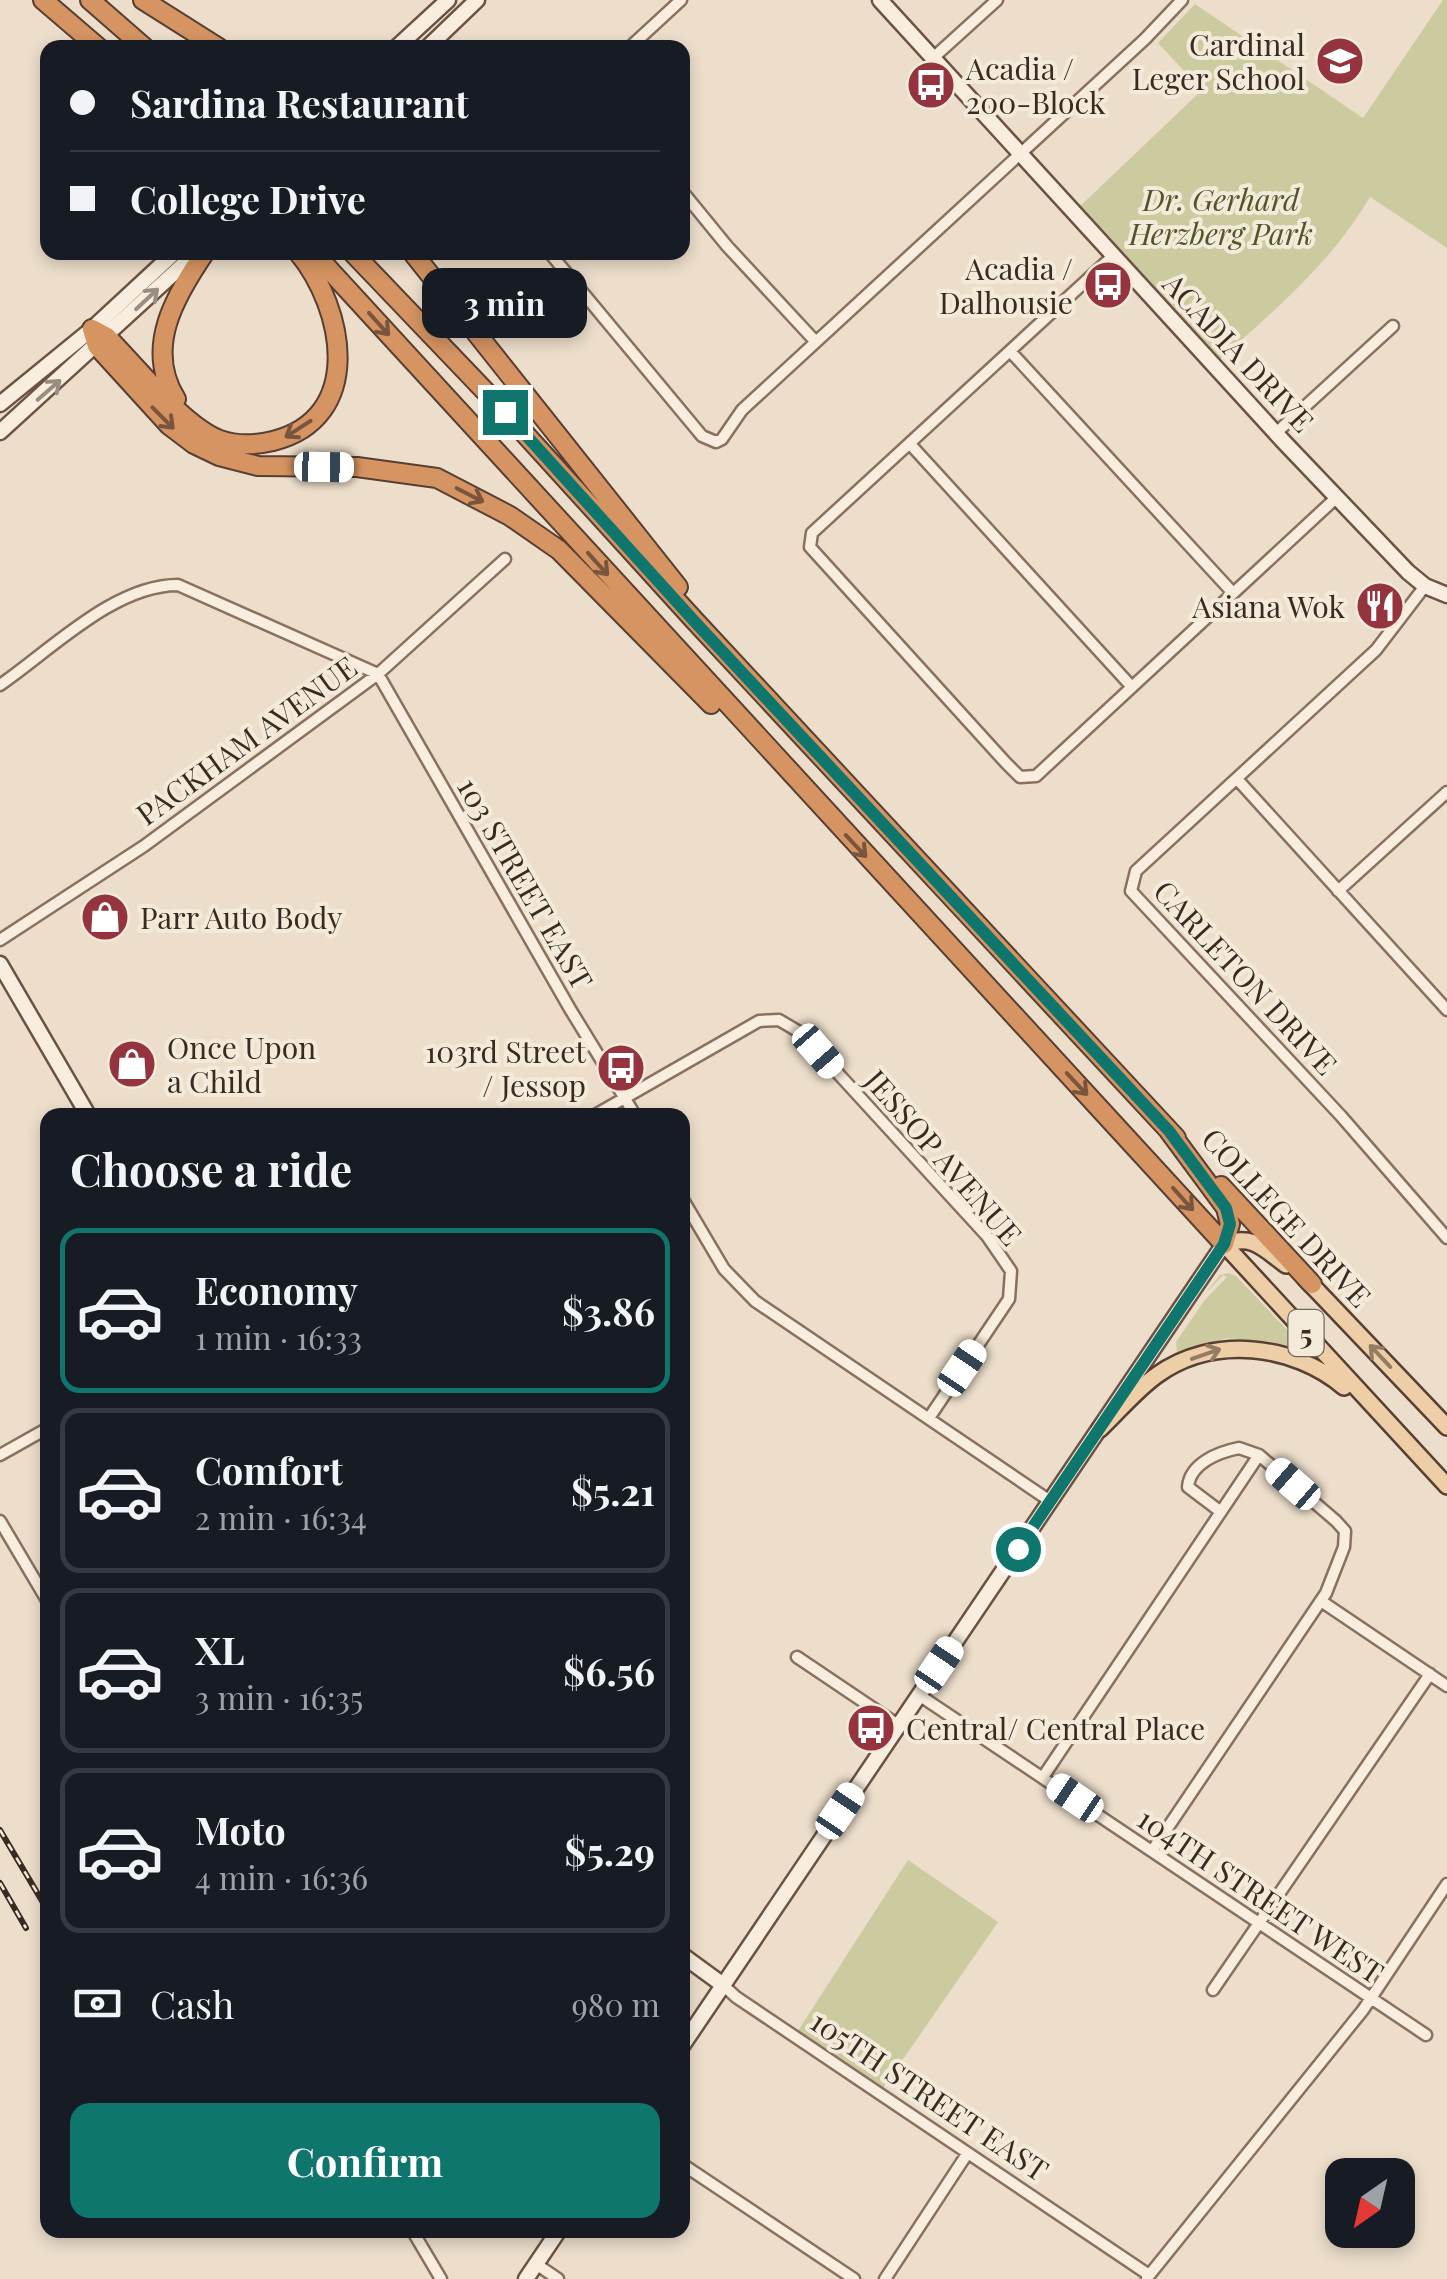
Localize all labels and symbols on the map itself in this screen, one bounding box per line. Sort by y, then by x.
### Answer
place label: Cardinal Leger School [1132,24,1305,98]
school or university icon: Cardinal Leger School [1314,35,1366,87]
place label: Acadia / 200-Block [965,48,1106,122]
bus stop icon: Acadia / 200-Block [905,59,957,111]
park label: Dr. Gerhard Herzberg Park [1128,179,1313,253]
place label: Acadia / Dalhousie [939,248,1073,322]
bus stop icon: Acadia / Dalhousie [1082,259,1134,311]
street label: ACADIA DRIVE [1154,263,1323,440]
callout: 3 min [422,267,588,337]
one-way arrow [134,288,159,311]
one-way arrow [367,311,390,336]
one-way arrow [36,378,61,401]
route end [483,390,528,435]
one-way arrow [151,405,175,429]
one-way arrow [284,419,313,439]
car [294,451,354,483]
one-way arrow [454,486,484,505]
one-way arrow [586,551,609,576]
restaurant icon: Asiana Wok [1354,580,1406,632]
place label: Asiana Wok [1191,586,1345,626]
street label: PACKHAM AVENUE [128,646,364,834]
street label: 103 STREET EAST [449,770,603,996]
one-way arrow [844,833,867,858]
street label: CARLETON DRIVE [1146,871,1346,1083]
shop icon: Parr Auto Body [79,891,131,943]
place label: Parr Auto Body [140,897,342,937]
car [787,1019,849,1083]
place label: Once Upon a Child [167,1027,316,1101]
place label: 103rd Street / Jessop [425,1031,586,1105]
shop icon: Once Upon a Child [106,1038,158,1090]
bus stop icon: 103rd Street / Jessop [595,1042,647,1094]
street label: JESSOP AVENUE [856,1060,1031,1253]
one-way arrow [1065,1071,1088,1096]
street label: COLLEGE DRIVE [1194,1119,1380,1315]
one-way arrow [1171,1186,1194,1211]
road number: 5 [1288,1310,1324,1356]
car [933,1335,991,1401]
one-way arrow [1190,1344,1222,1362]
one-way arrow [1368,1345,1392,1369]
car [1261,1453,1325,1515]
route start [996,1527,1041,1572]
car [910,1632,968,1698]
bus stop icon: Central/ Central Place [845,1702,897,1754]
place label: Central/ Central Place [906,1708,1205,1748]
car [1042,1769,1108,1827]
car [811,1778,869,1844]
street label: 104TH STREET WEST [1130,1798,1392,1992]
street label: 105TH STREET EAST [803,2001,1057,2189]
north arrow [1325,2158,1415,2248]

